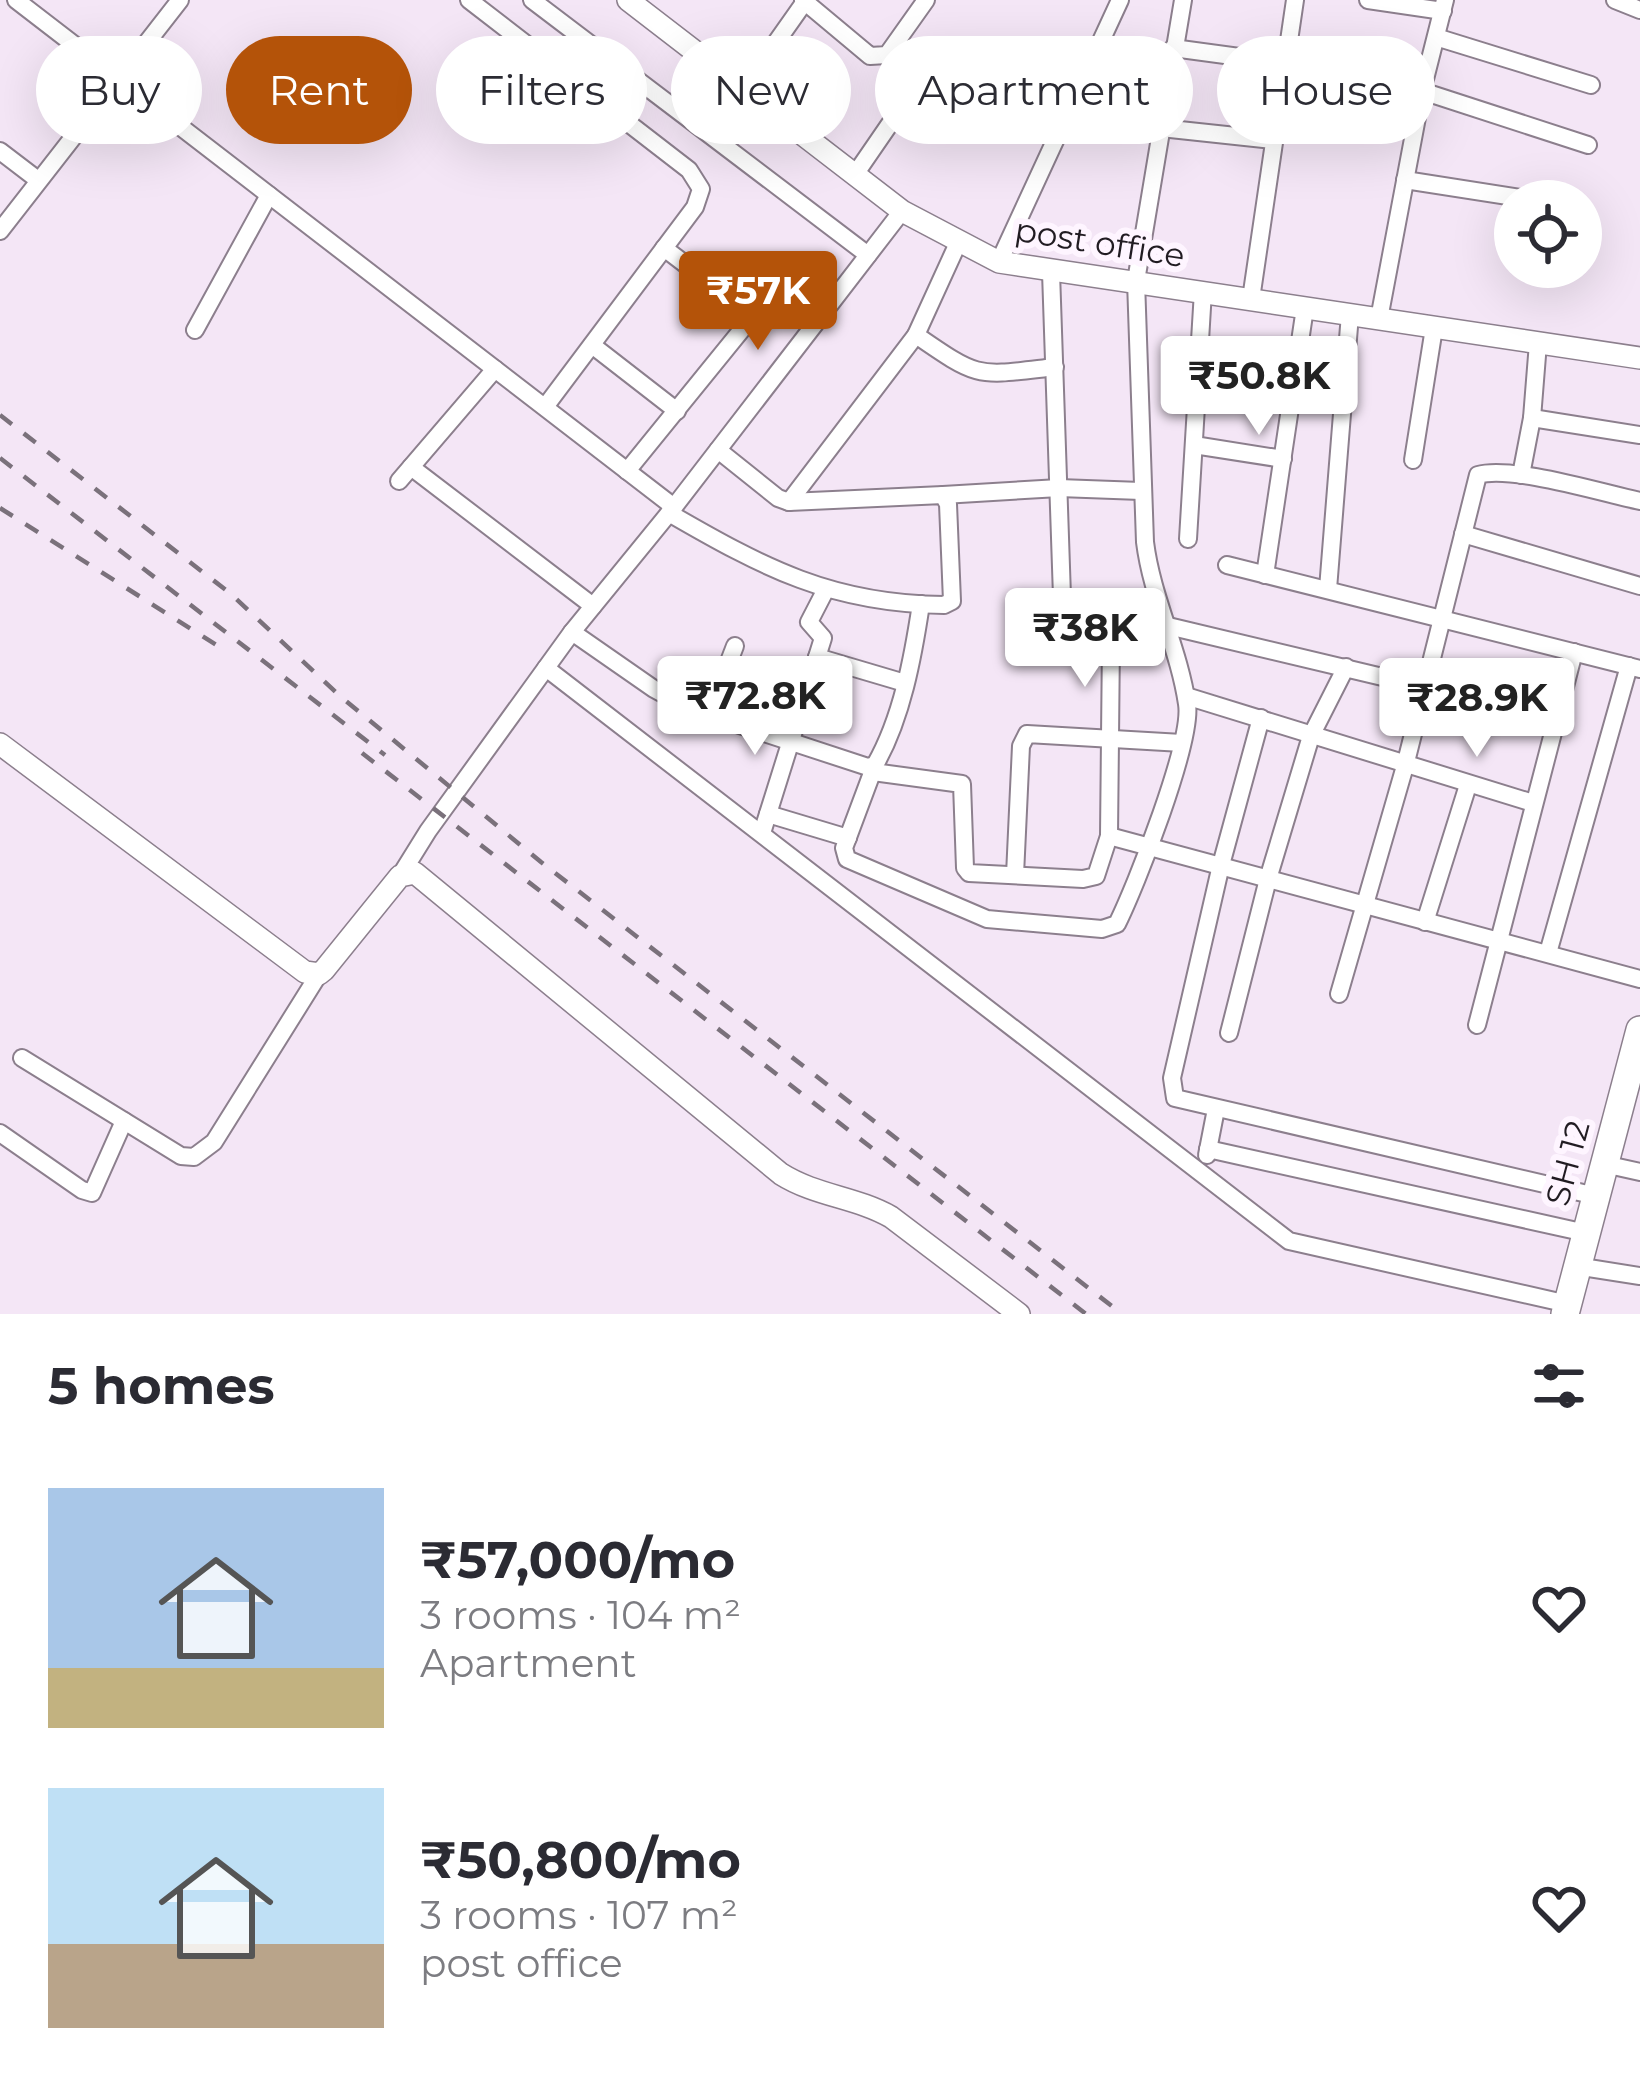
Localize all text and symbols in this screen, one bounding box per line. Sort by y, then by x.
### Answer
chip: Buy [36,36,202,144]
chip: Rent [226,36,412,144]
chip: Filters [436,36,647,144]
chip: New [671,36,851,144]
chip: Apartment [875,36,1193,144]
chip: House [1217,36,1435,144]
map controls [1494,180,1602,288]
button: locate [1494,180,1602,288]
street label: post office [1012,209,1188,275]
pin: ₹57K [687,251,829,353]
text: ₹57K [706,266,810,314]
pin: ₹50.8K [1161,336,1357,438]
text: ₹50.8K [1188,351,1330,399]
pin: ₹38K [1014,588,1156,690]
text: ₹38K [1032,603,1138,651]
pin: ₹72.8K [657,656,853,758]
pin: ₹28.9K [1379,658,1575,760]
text: ₹72.8K [684,671,826,719]
text: ₹28.9K [1406,673,1548,721]
street label: SH 12 [1536,1116,1598,1210]
icon: filters [1526,1353,1592,1419]
text: 5 homes [48,1355,275,1417]
text: ₹57,000/mo [420,1529,735,1591]
icon: home [144,1536,288,1680]
icon: heart [1526,1575,1592,1641]
text: 3 rooms · 104 m² [420,1591,741,1639]
text: Apartment [420,1639,636,1687]
text: ₹50,800/mo [420,1829,741,1891]
icon: home [144,1836,288,1980]
icon: heart [1526,1875,1592,1941]
text: 3 rooms · 107 m² [420,1891,738,1939]
text: post office [420,1939,623,1987]

